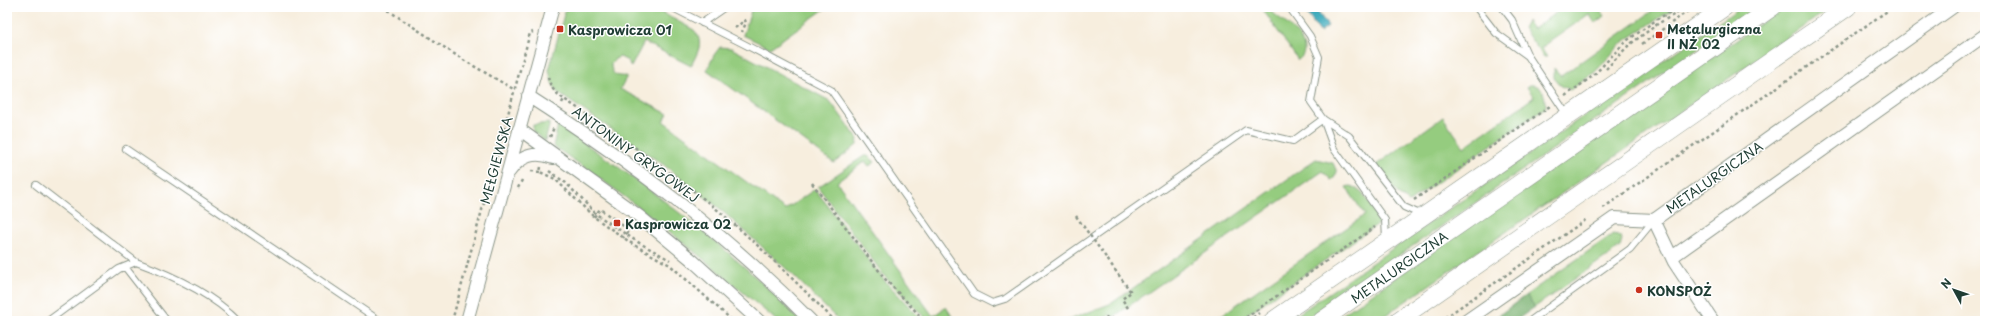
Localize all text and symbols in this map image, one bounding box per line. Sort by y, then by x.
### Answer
place label: Metalurgiczna II NŻ 02 [1667,19,1761,53]
place label: Kasprowicza 01 [568,20,672,39]
marker: Kasprowicza 01 [555,24,565,34]
marker: Metalurgiczna II NŻ 02 [1654,30,1664,40]
street label: ANTONINY GRYGOWEJ [569,101,703,207]
street label: MEŁGIEWSKA [475,114,517,206]
street label: METALURGICZNA [1662,136,1766,218]
place label: Kasprowicza 02 [625,214,731,233]
marker: Kasprowicza 02 [612,218,622,228]
street label: METALURGICZNA [1347,226,1451,308]
north arrow [1934,270,1974,310]
text: N [1937,274,1955,292]
place label: KONSPOŻ [1647,281,1712,300]
marker: KONSPOŻ [1634,285,1644,295]

